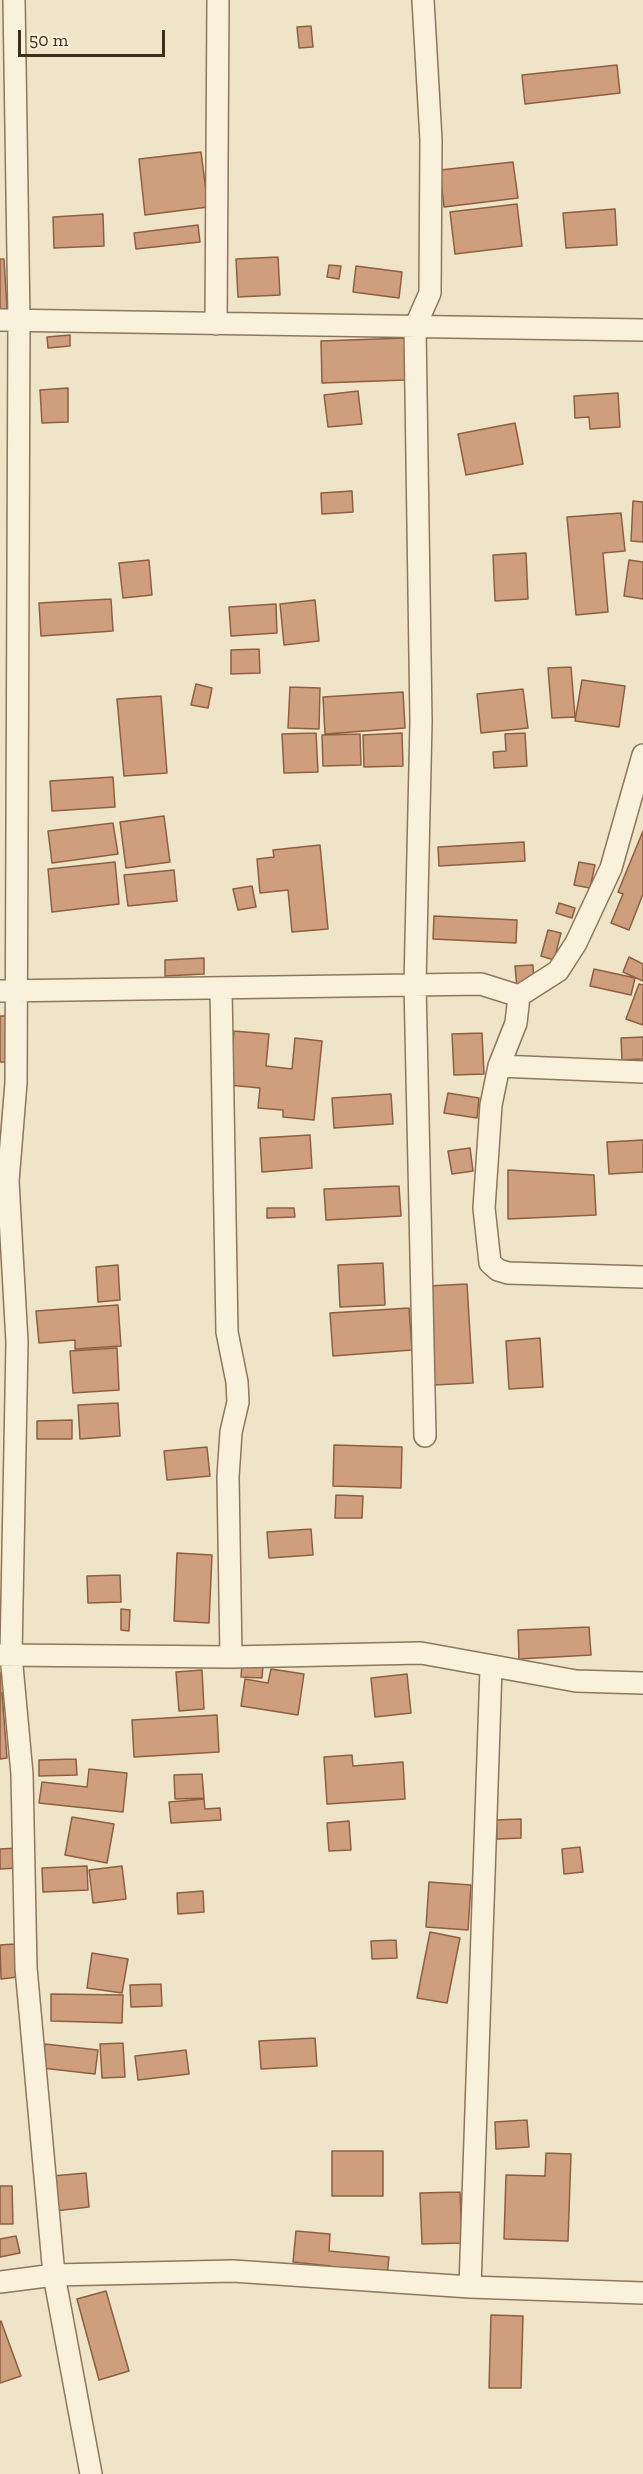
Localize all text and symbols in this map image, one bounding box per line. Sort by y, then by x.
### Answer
scale bar [21,18,168,56]
text: 50 m [29,29,68,51]

